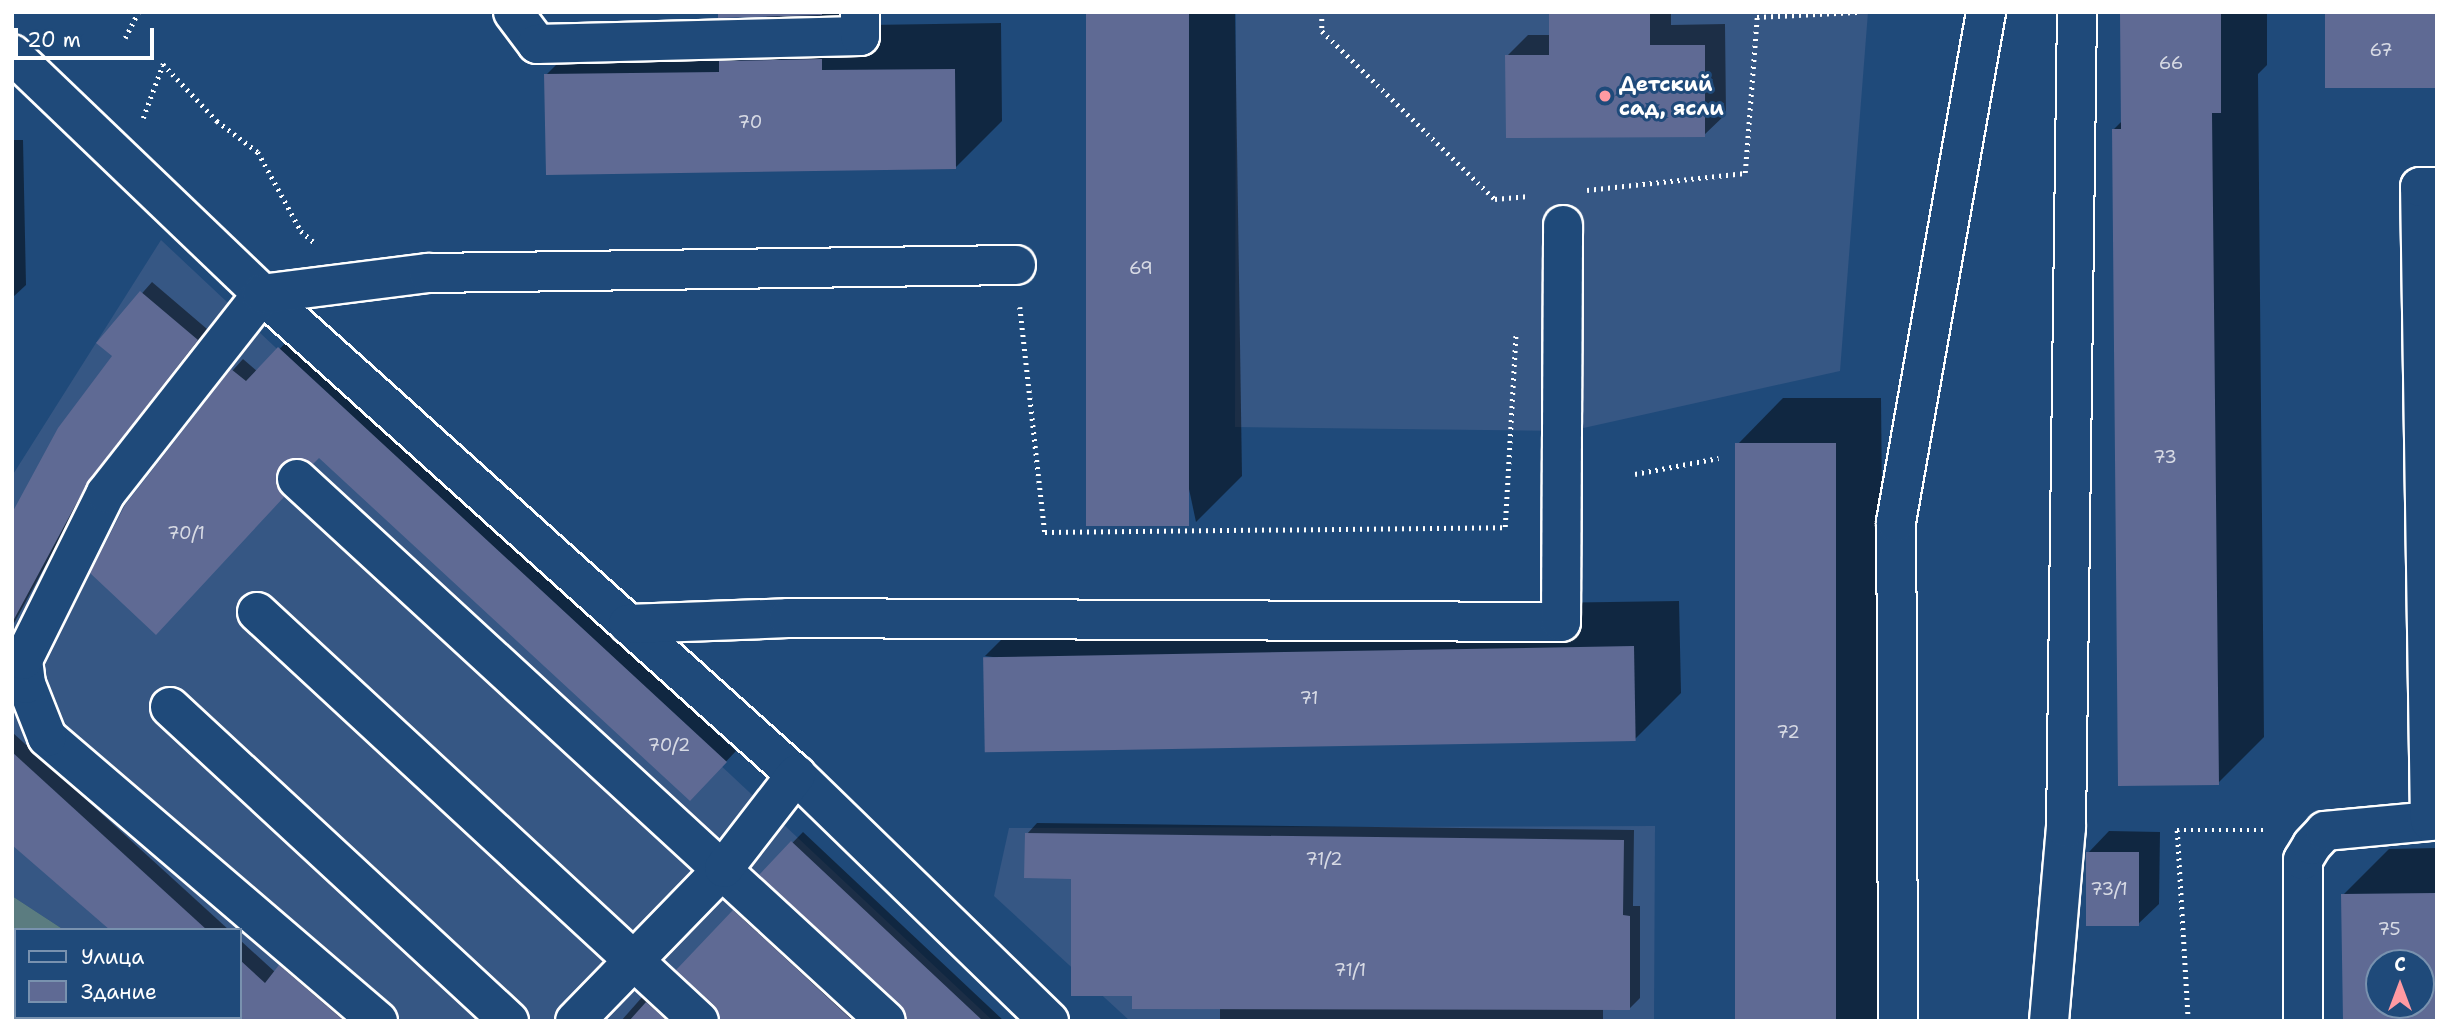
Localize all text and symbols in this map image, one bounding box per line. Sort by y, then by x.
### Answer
scale bar [18,14,158,58]
text: 20 m [27,26,81,54]
house number: 67 [2369,39,2393,61]
house number: 66 [2159,52,2183,74]
place label: Детский сад, ясли [1619,71,1724,121]
marker: Детский сад, ясли [1597,88,1613,104]
house number: 70 [738,111,762,133]
house number: 69 [1129,257,1153,279]
house number: 73 [2153,446,2177,468]
house number: 70/1 [167,522,205,544]
house number: 71 [1299,687,1319,709]
house number: 72 [1776,721,1800,743]
house number: 70/2 [648,734,690,756]
house number: 71/2 [1305,848,1343,870]
house number: 73/1 [2090,878,2128,900]
house number: 75 [2378,918,2400,940]
legend [14,928,242,1019]
text: Улица [81,943,144,971]
north arrow [2365,949,2435,1019]
text: С [2394,952,2406,977]
house number: 71/1 [1334,959,1366,981]
text: Здание [81,978,157,1006]

